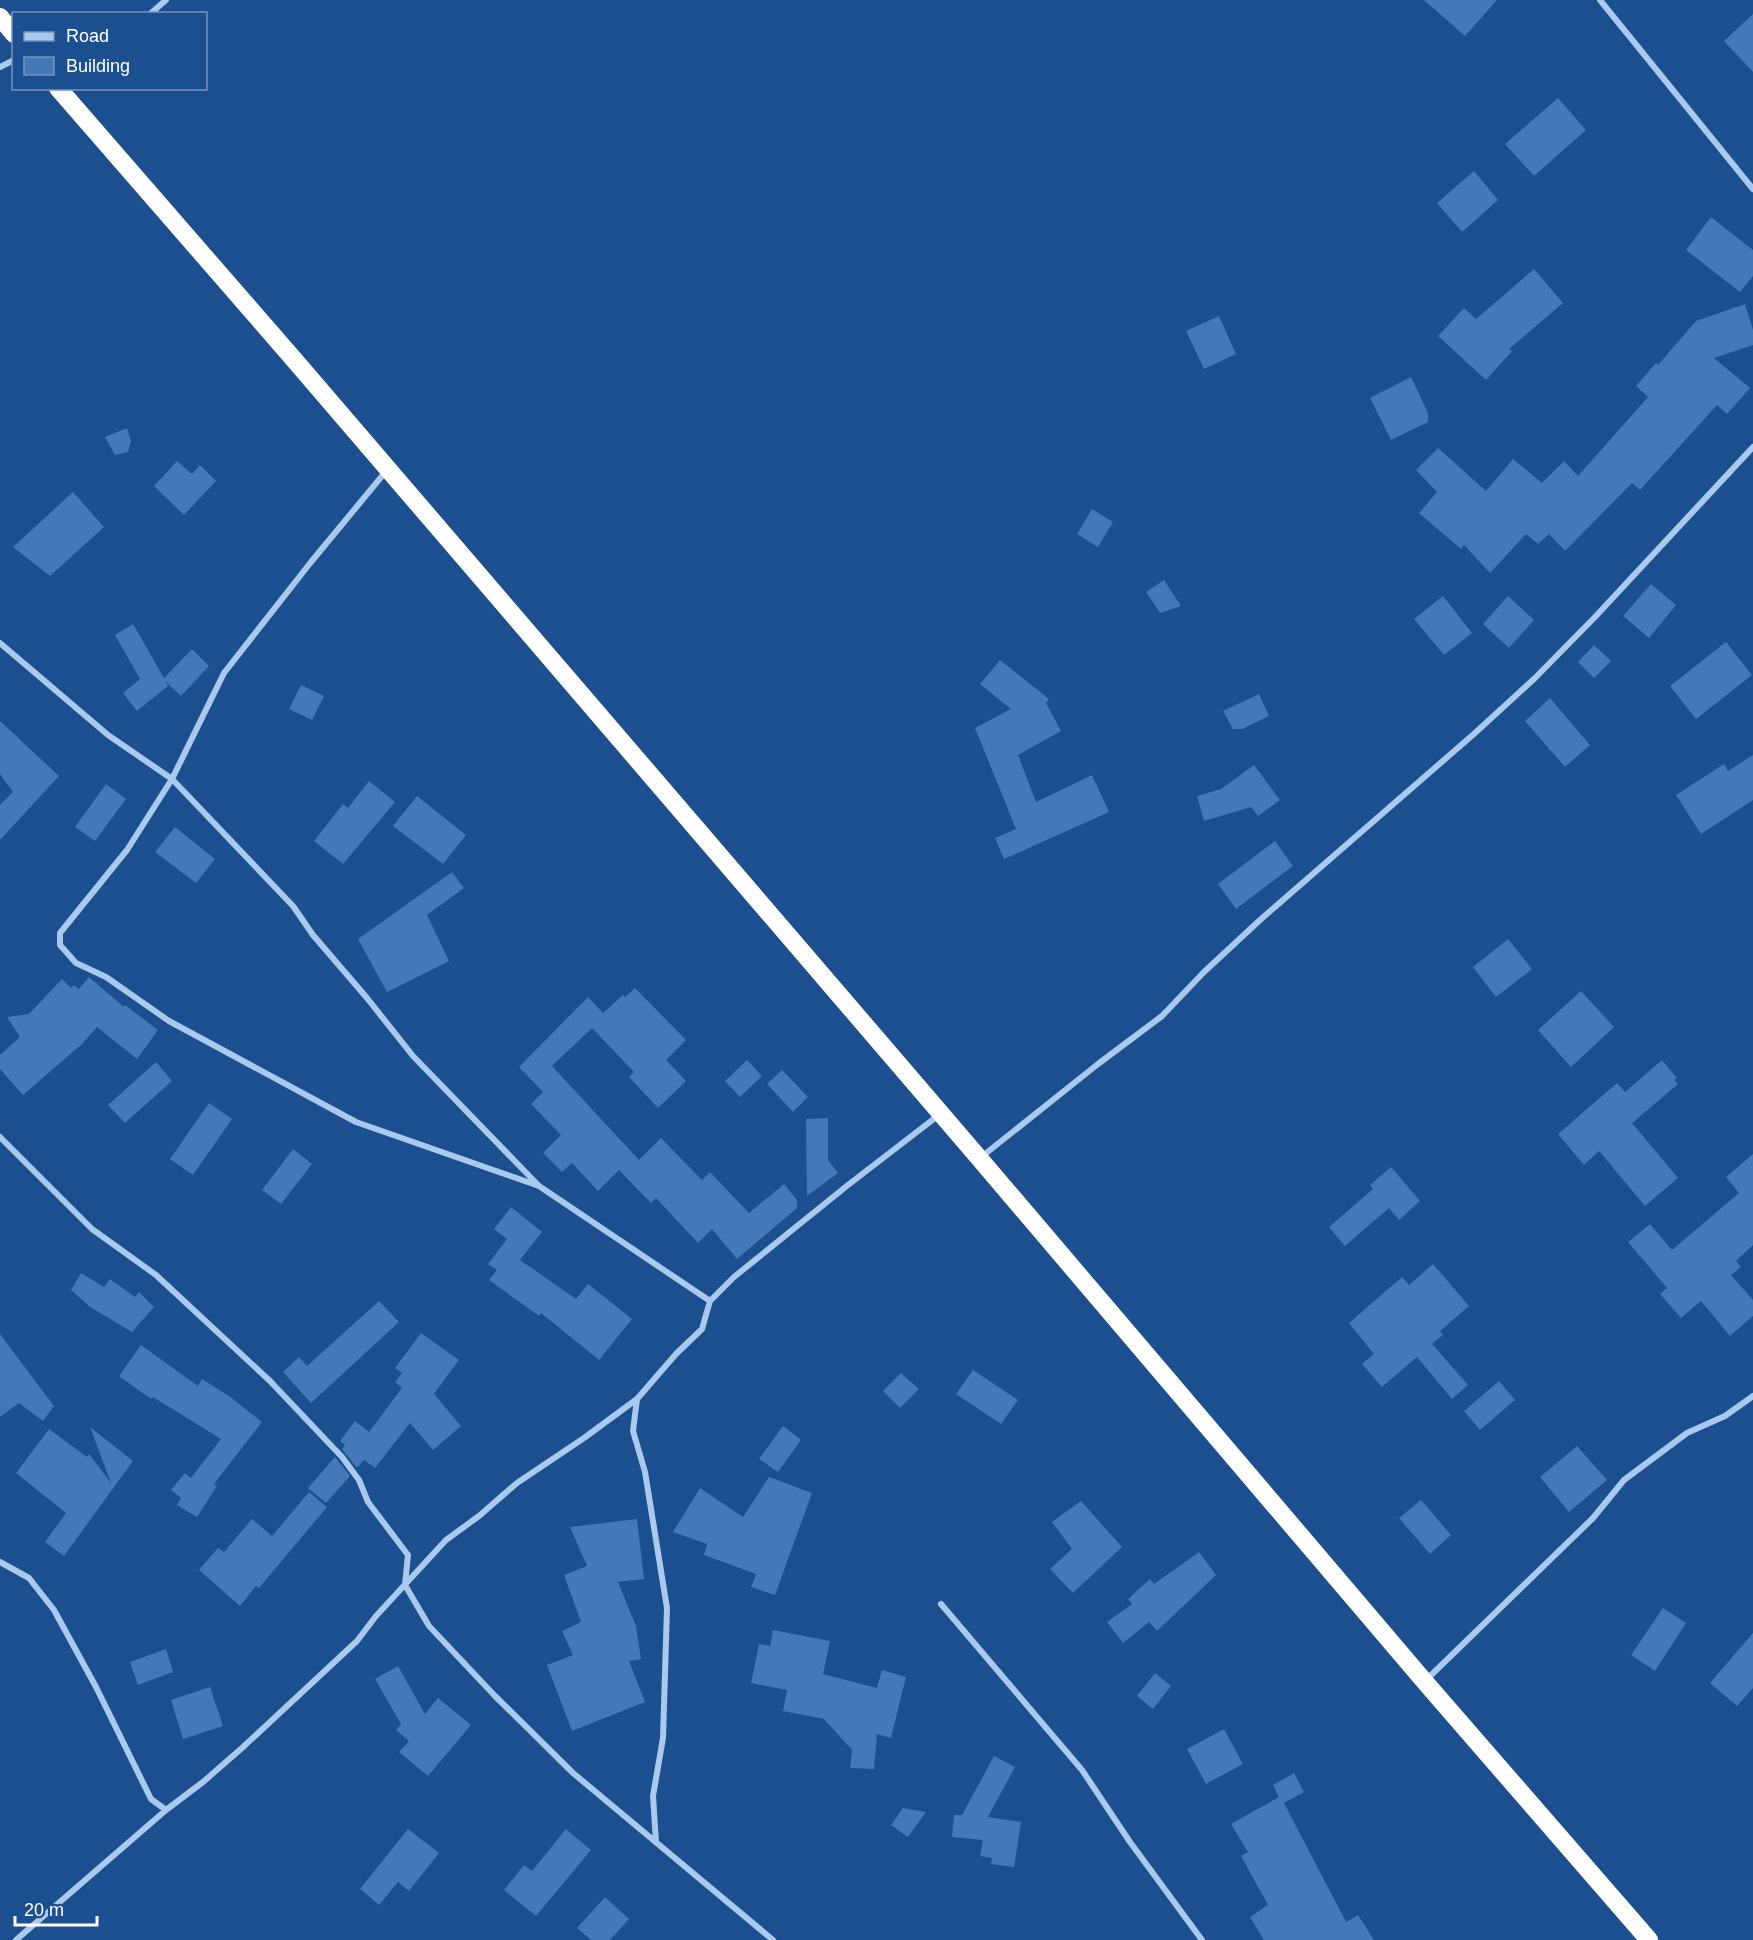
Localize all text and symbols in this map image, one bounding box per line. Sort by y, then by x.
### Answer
legend [12,12,207,90]
text: Road [66,26,109,46]
text: Building [66,56,130,76]
scale bar [15,1889,98,1927]
text: 20 m [24,1900,64,1920]

